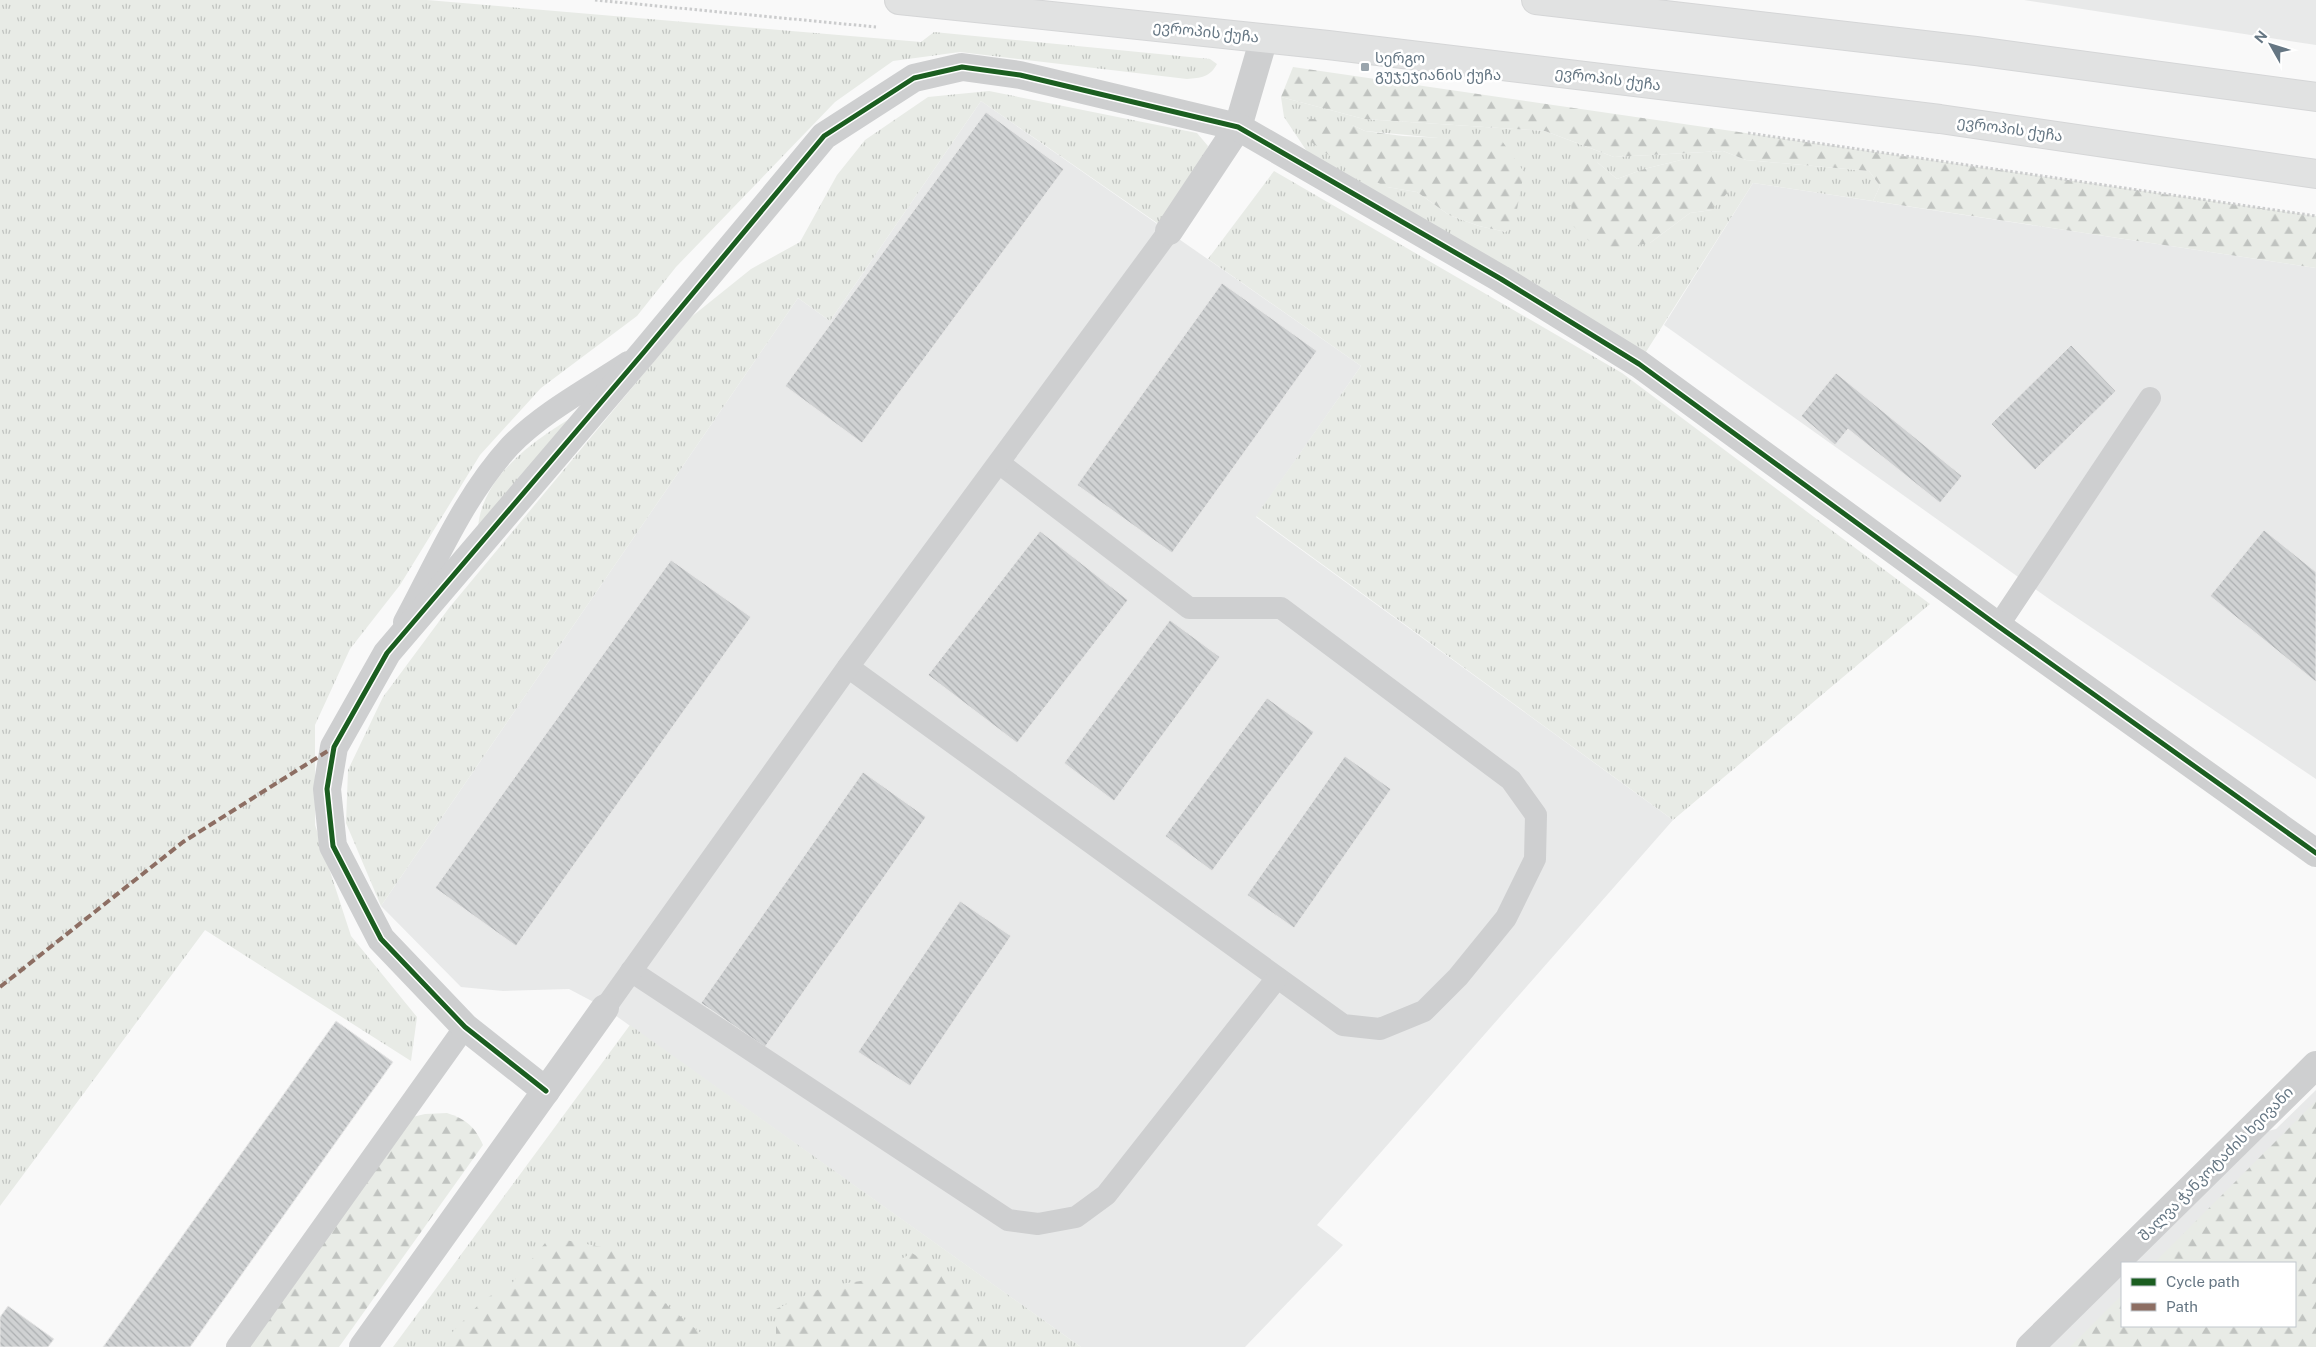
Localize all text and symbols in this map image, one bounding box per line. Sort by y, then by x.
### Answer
street label: ევროპის ქუჩა [1152,17,1260,47]
north arrow [2246,20,2296,70]
text: N [2251,28,2271,46]
place label: სერგო გუჯეჯიანის ქუჩა [1375,49,1501,84]
marker: სერგო გუჯეჯიანის ქუჩა [1359,61,1371,73]
street label: ევროპის ქუჩა [1554,64,1662,94]
street label: ევროპის ქუჩა [1956,113,2064,145]
street label: შალვა ჭანკოტაძის ხეივანი [2135,1083,2297,1245]
legend [2121,1262,2296,1327]
text: Cycle path [2166,1273,2240,1290]
text: Path [2166,1298,2198,1315]

